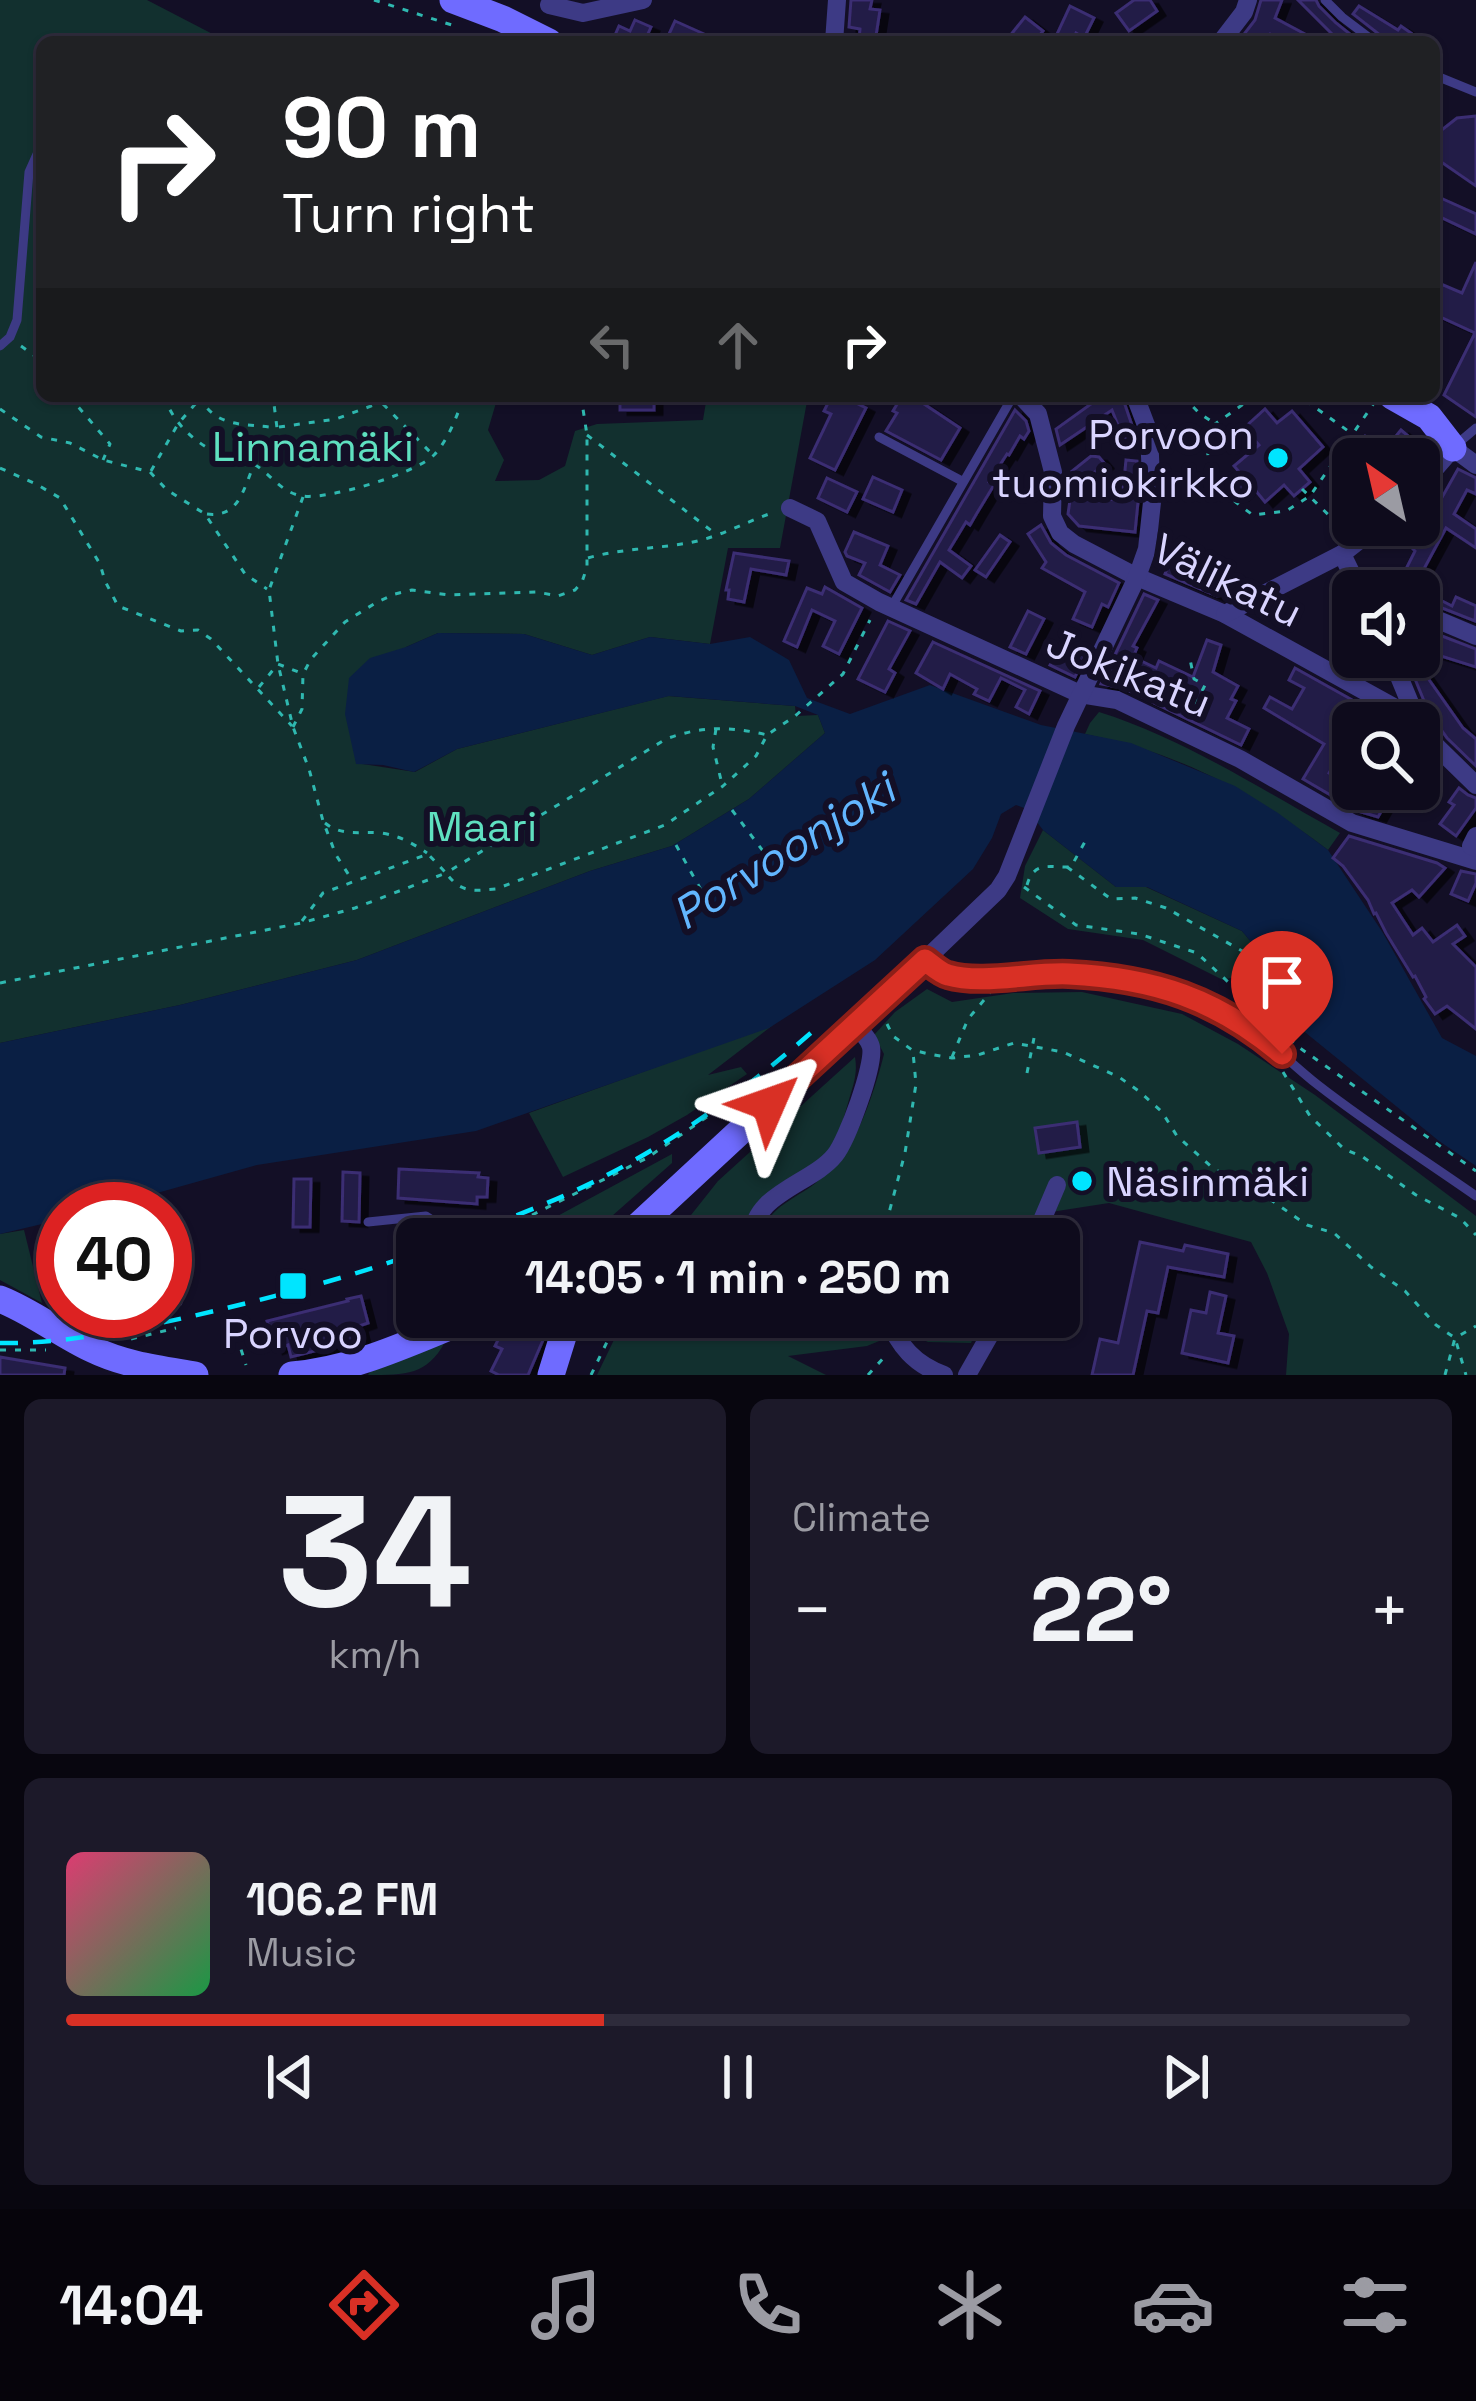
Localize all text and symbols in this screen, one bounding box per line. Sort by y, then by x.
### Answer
text: 90 m [282,74,481,182]
icon: right [84,84,240,240]
text: Turn right [282,179,535,248]
icon: left [579,312,645,378]
icon: ahead [705,312,771,378]
icon: right [831,312,897,378]
place label: Porvoon tuomiokirkko [992,408,1254,509]
park label: Linnamäki [212,420,414,473]
north arrow [1332,438,1440,546]
map controls [1332,438,1440,810]
marker: Porvoon tuomiokirkko [1265,445,1291,471]
street label: Välikatu [1145,522,1311,639]
button: sound [1332,570,1440,678]
street label: Jokikatu [1039,616,1219,729]
button: search [1332,702,1440,810]
water label: Porvoonjoki [661,758,909,942]
park label: Maari [427,800,537,853]
pin [1231,931,1333,1054]
icon: arrive [1249,949,1315,1015]
position arrow [706,1041,832,1167]
place label: Näsinmäki [1106,1155,1309,1208]
marker: Näsinmäki [1069,1168,1095,1194]
speed limit sign: 40 [36,1182,192,1338]
text: 14:05 · 1 min · 250 m [525,1249,951,1306]
marker: Porvoo [277,1270,309,1302]
place label: Porvoo [223,1307,363,1360]
text: 34 [278,1452,472,1652]
text: Climate [792,1493,931,1542]
text: 22° [1030,1552,1172,1667]
text: − [792,1568,833,1652]
text: + [1369,1568,1410,1652]
text: km/h [329,1630,421,1679]
text: 106.2 FM [246,1871,439,1928]
text: Music [246,1928,357,1977]
icon: previous [257,2044,323,2110]
icon: pause [705,2044,771,2110]
icon: next [1153,2044,1219,2110]
icon: directions [322,2263,406,2347]
icon: music [524,2263,608,2347]
icon: phone [726,2263,810,2347]
icon: climate [928,2263,1012,2347]
icon: car [1131,2263,1215,2347]
icon: filters [1333,2263,1417,2347]
text: 14:04 [59,2271,203,2340]

